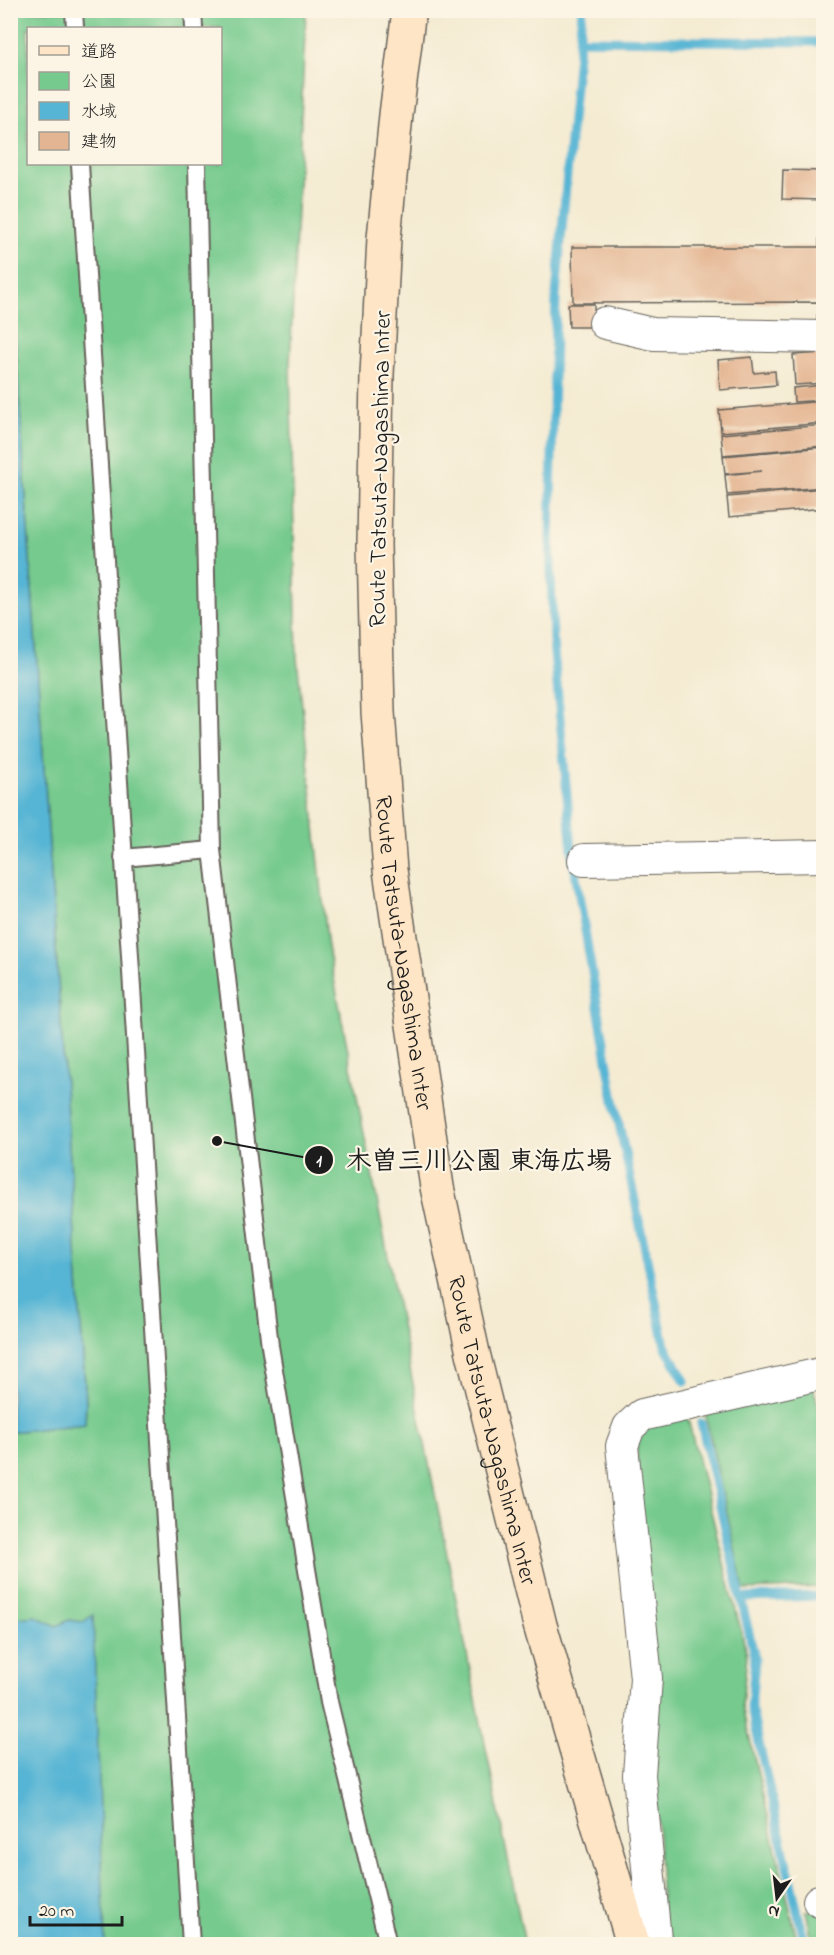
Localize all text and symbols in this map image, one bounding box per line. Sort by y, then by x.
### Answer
legend [27,27,222,165]
text: 道路 [81,40,117,66]
text: 公園 [81,70,117,96]
text: 水域 [81,100,117,126]
text: 建物 [81,130,117,156]
street label: Route Tatsuta-Nagashima Inter [361,310,402,628]
street label: Route Tatsuta-Nagashima Inter [364,794,440,1113]
callout: 木曽三川公園 東海広場 [304,1138,625,1182]
text: 木曽三川公園 東海広場 [346,1144,612,1182]
text: 1 [316,1149,322,1175]
street label: Route Tatsuta-Nagashima Inter [437,1273,545,1590]
north arrow [747,1868,807,1928]
scale bar [30,1889,122,1927]
text: N [766,1898,782,1924]
text: 20 m [39,1899,74,1925]

